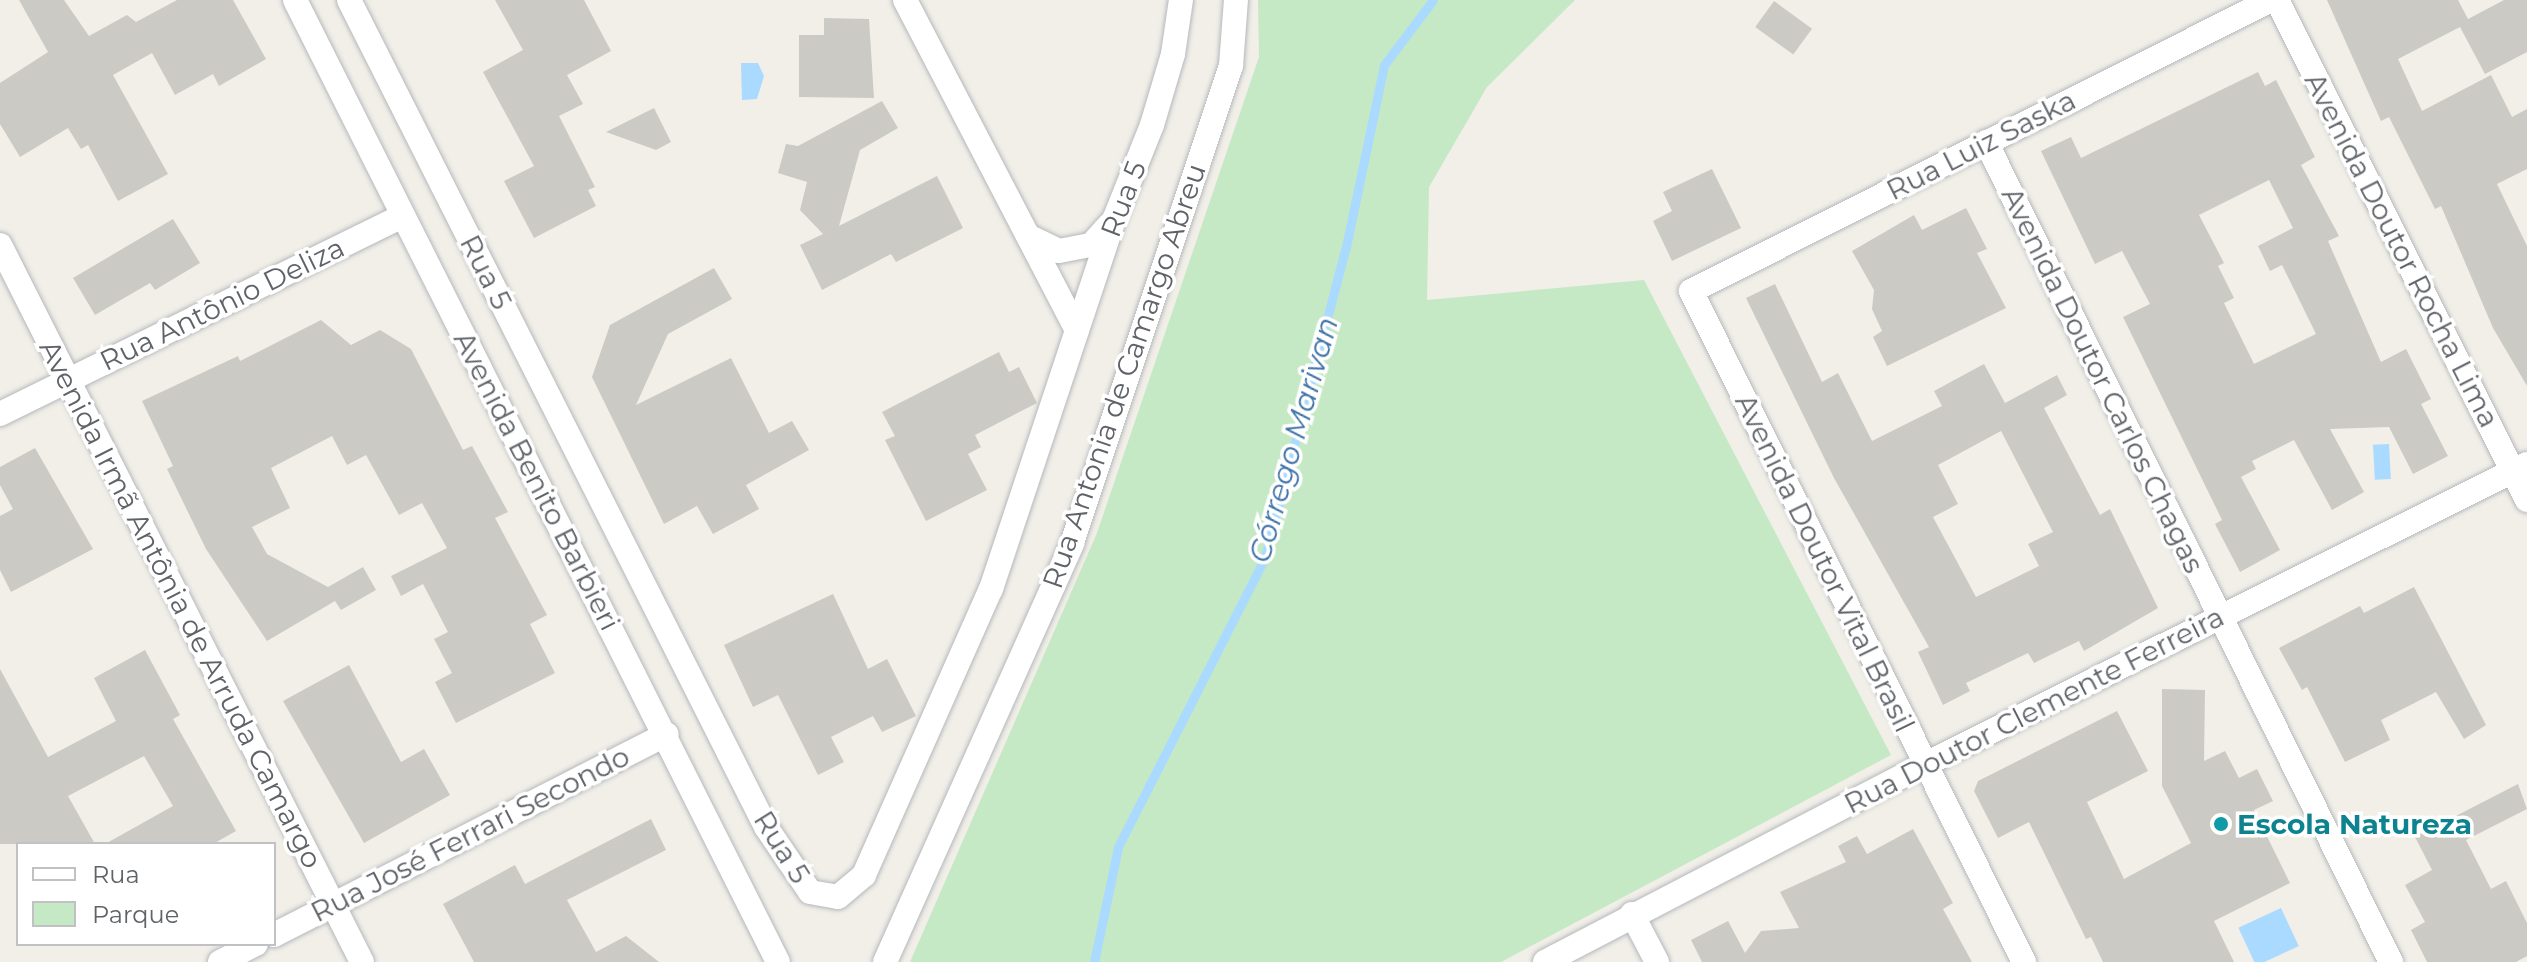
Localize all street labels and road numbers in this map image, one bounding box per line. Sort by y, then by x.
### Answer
street label: Avenida Doutor Rocha Lima [2298,67,2506,433]
street label: Rua Luiz Saska [1881,83,2081,207]
street label: Rua 5 [1093,156,1153,242]
street label: Rua Antonia de Camargo Abreu [1035,159,1213,593]
street label: Avenida Doutor Carlos Chagas [1995,182,2211,578]
street label: Rua 5 [453,229,519,315]
street label: Rua Antônio Deliza [94,230,350,378]
street label: Avenida Benito Barbieri [447,326,627,636]
street label: Avenida Irmã Antônia de Arruda Camargo [33,334,329,874]
street label: Avenida Doutor Vital Brasil [1728,389,1922,737]
street label: Rua Doutor Clemente Ferreira [1839,599,2229,821]
street label: Rua José Ferrari Secondo [305,739,635,929]
street label: Rua 5 [747,805,817,889]

